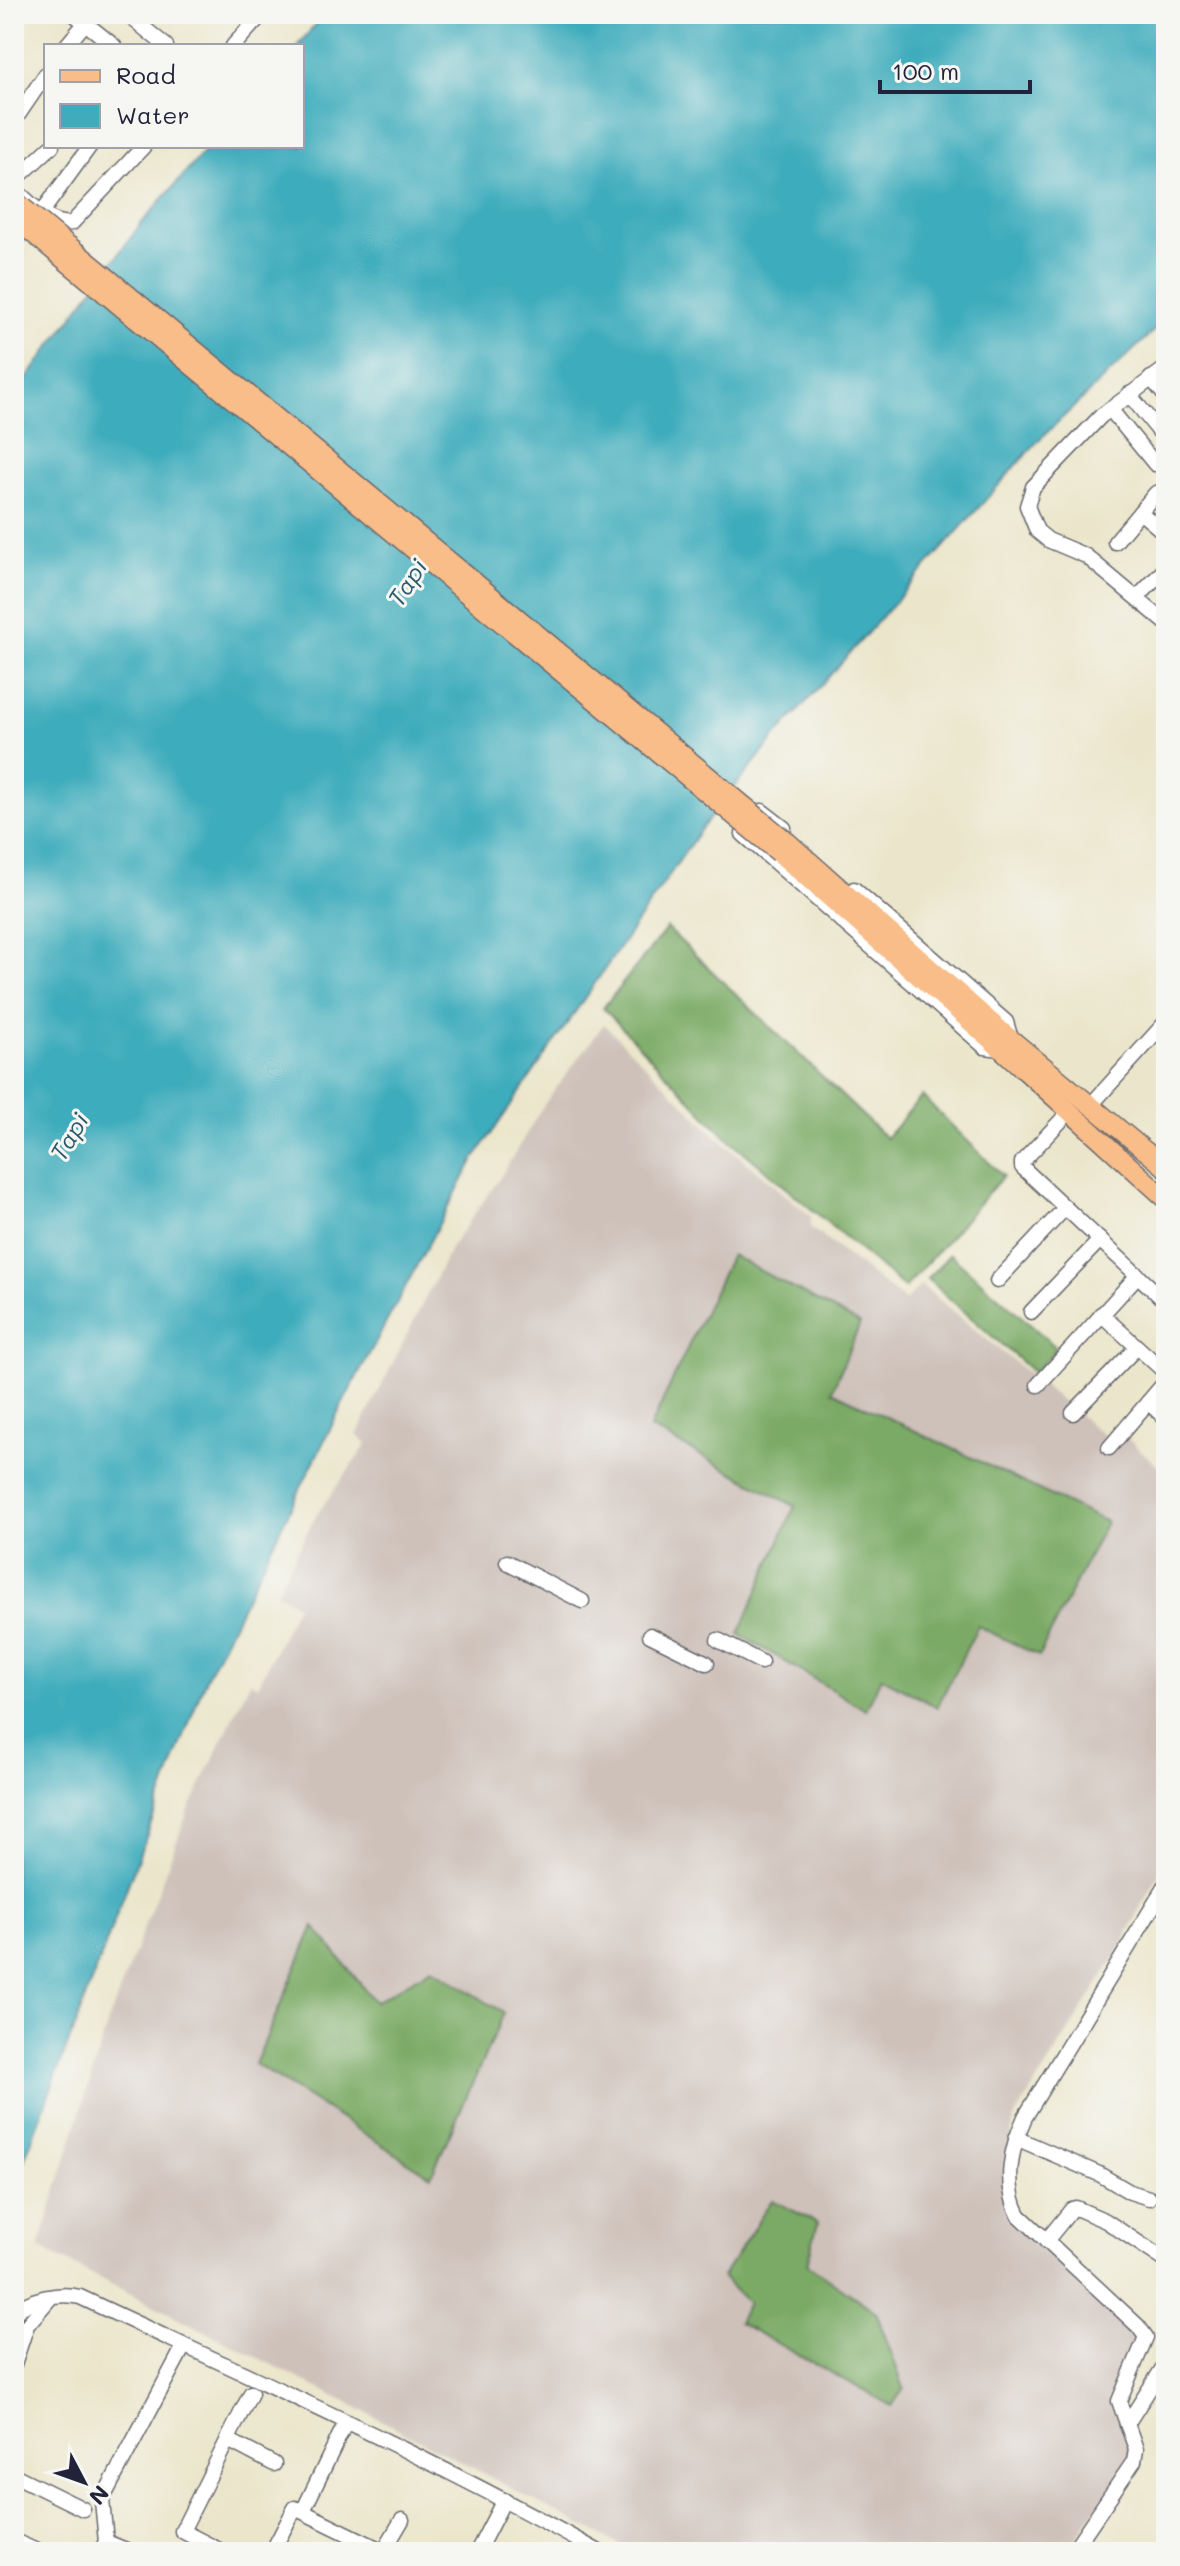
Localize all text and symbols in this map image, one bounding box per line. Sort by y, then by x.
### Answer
legend [44,44,304,148]
scale bar [880,44,1030,94]
text: 100 m [892,55,959,86]
text: Road [116,59,176,90]
text: Water [116,99,190,130]
water label: Tapi [380,552,434,612]
water label: Tapi [42,1106,95,1166]
north arrow [44,2442,124,2522]
text: N [83,2480,116,2511]

